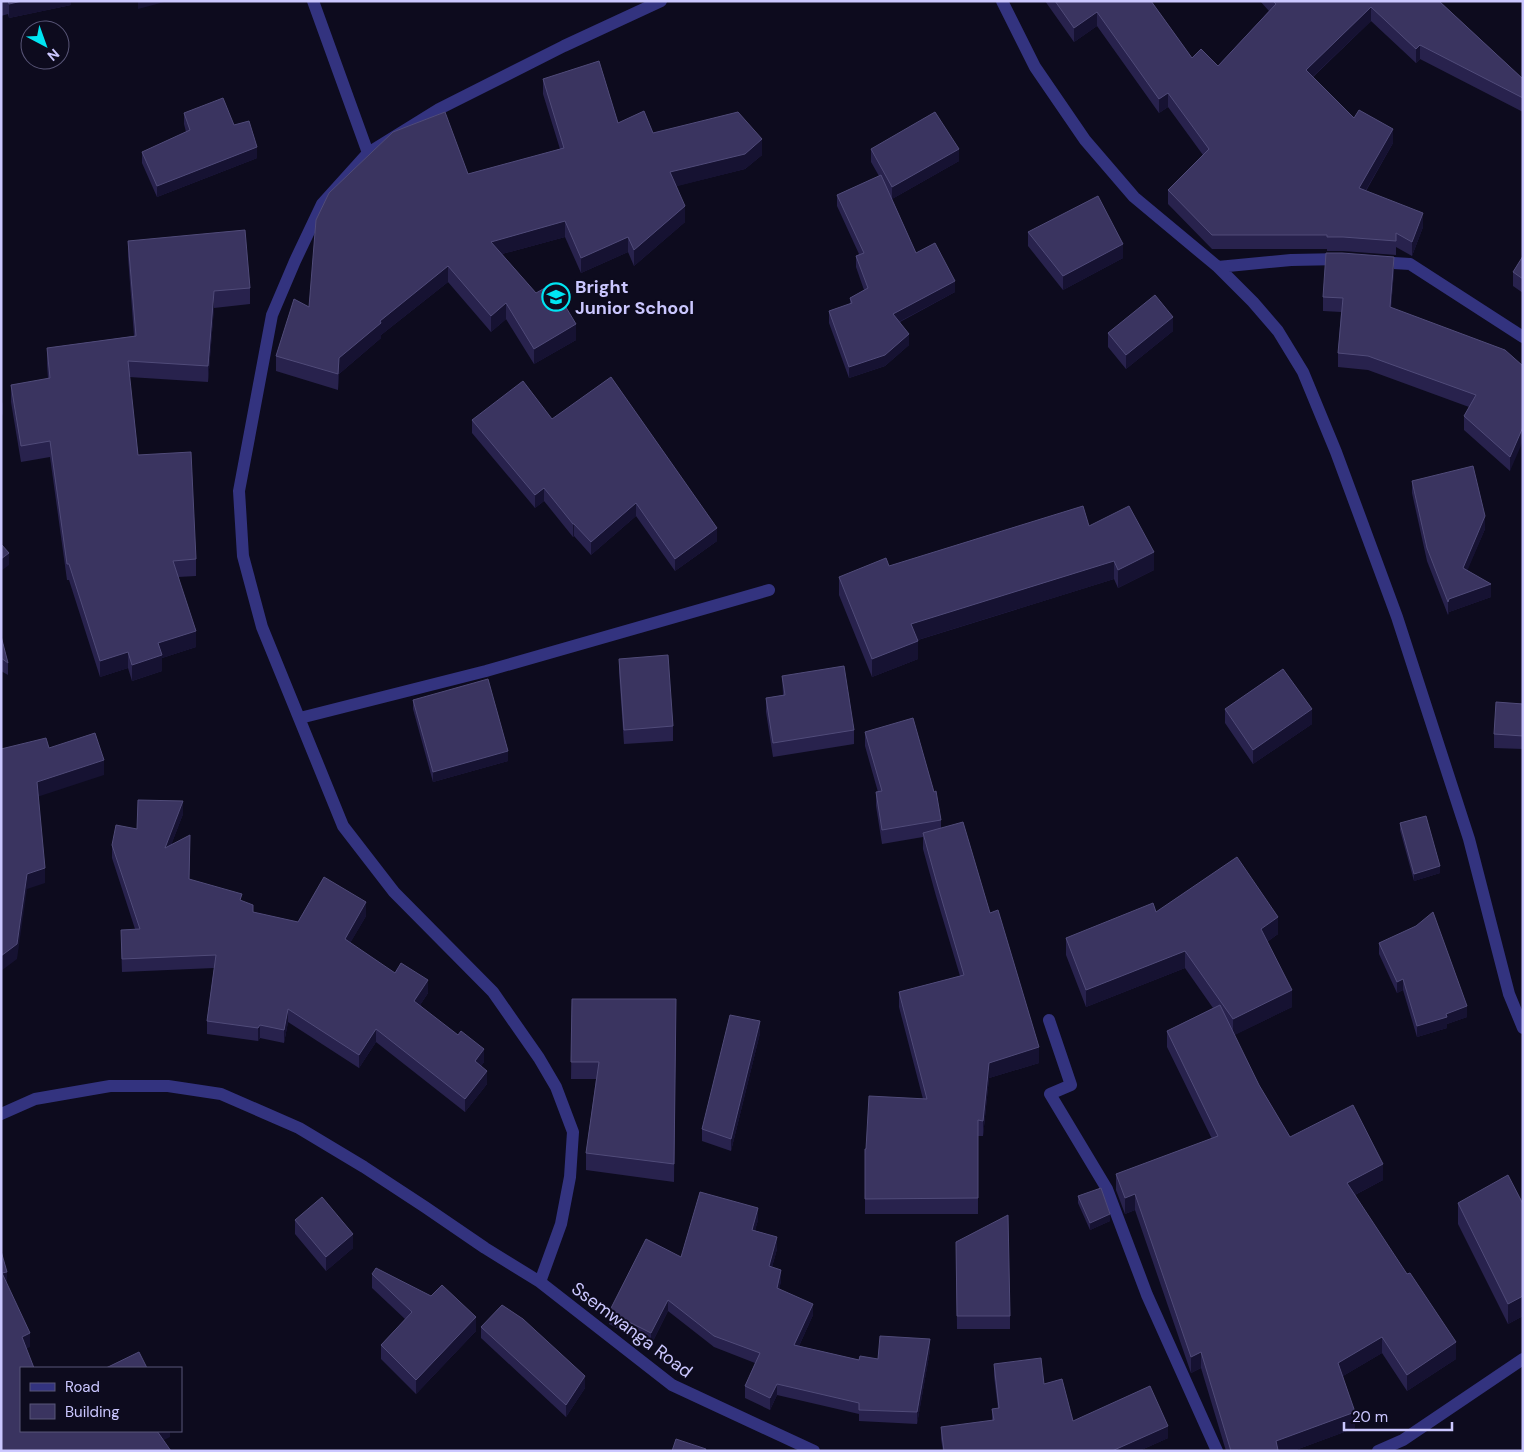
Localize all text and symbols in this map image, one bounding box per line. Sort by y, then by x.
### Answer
north arrow [20,20,70,70]
text: N [44,45,63,65]
place label: Bright Junior School [575,275,694,320]
school or university icon: Bright Junior School [541,282,571,312]
street label: Ssemwanga Road [567,1277,697,1383]
legend [20,1367,182,1432]
text: Road [65,1377,100,1397]
scale bar [1344,1400,1452,1432]
text: Building [65,1402,120,1422]
text: 20 m [1352,1407,1388,1427]

